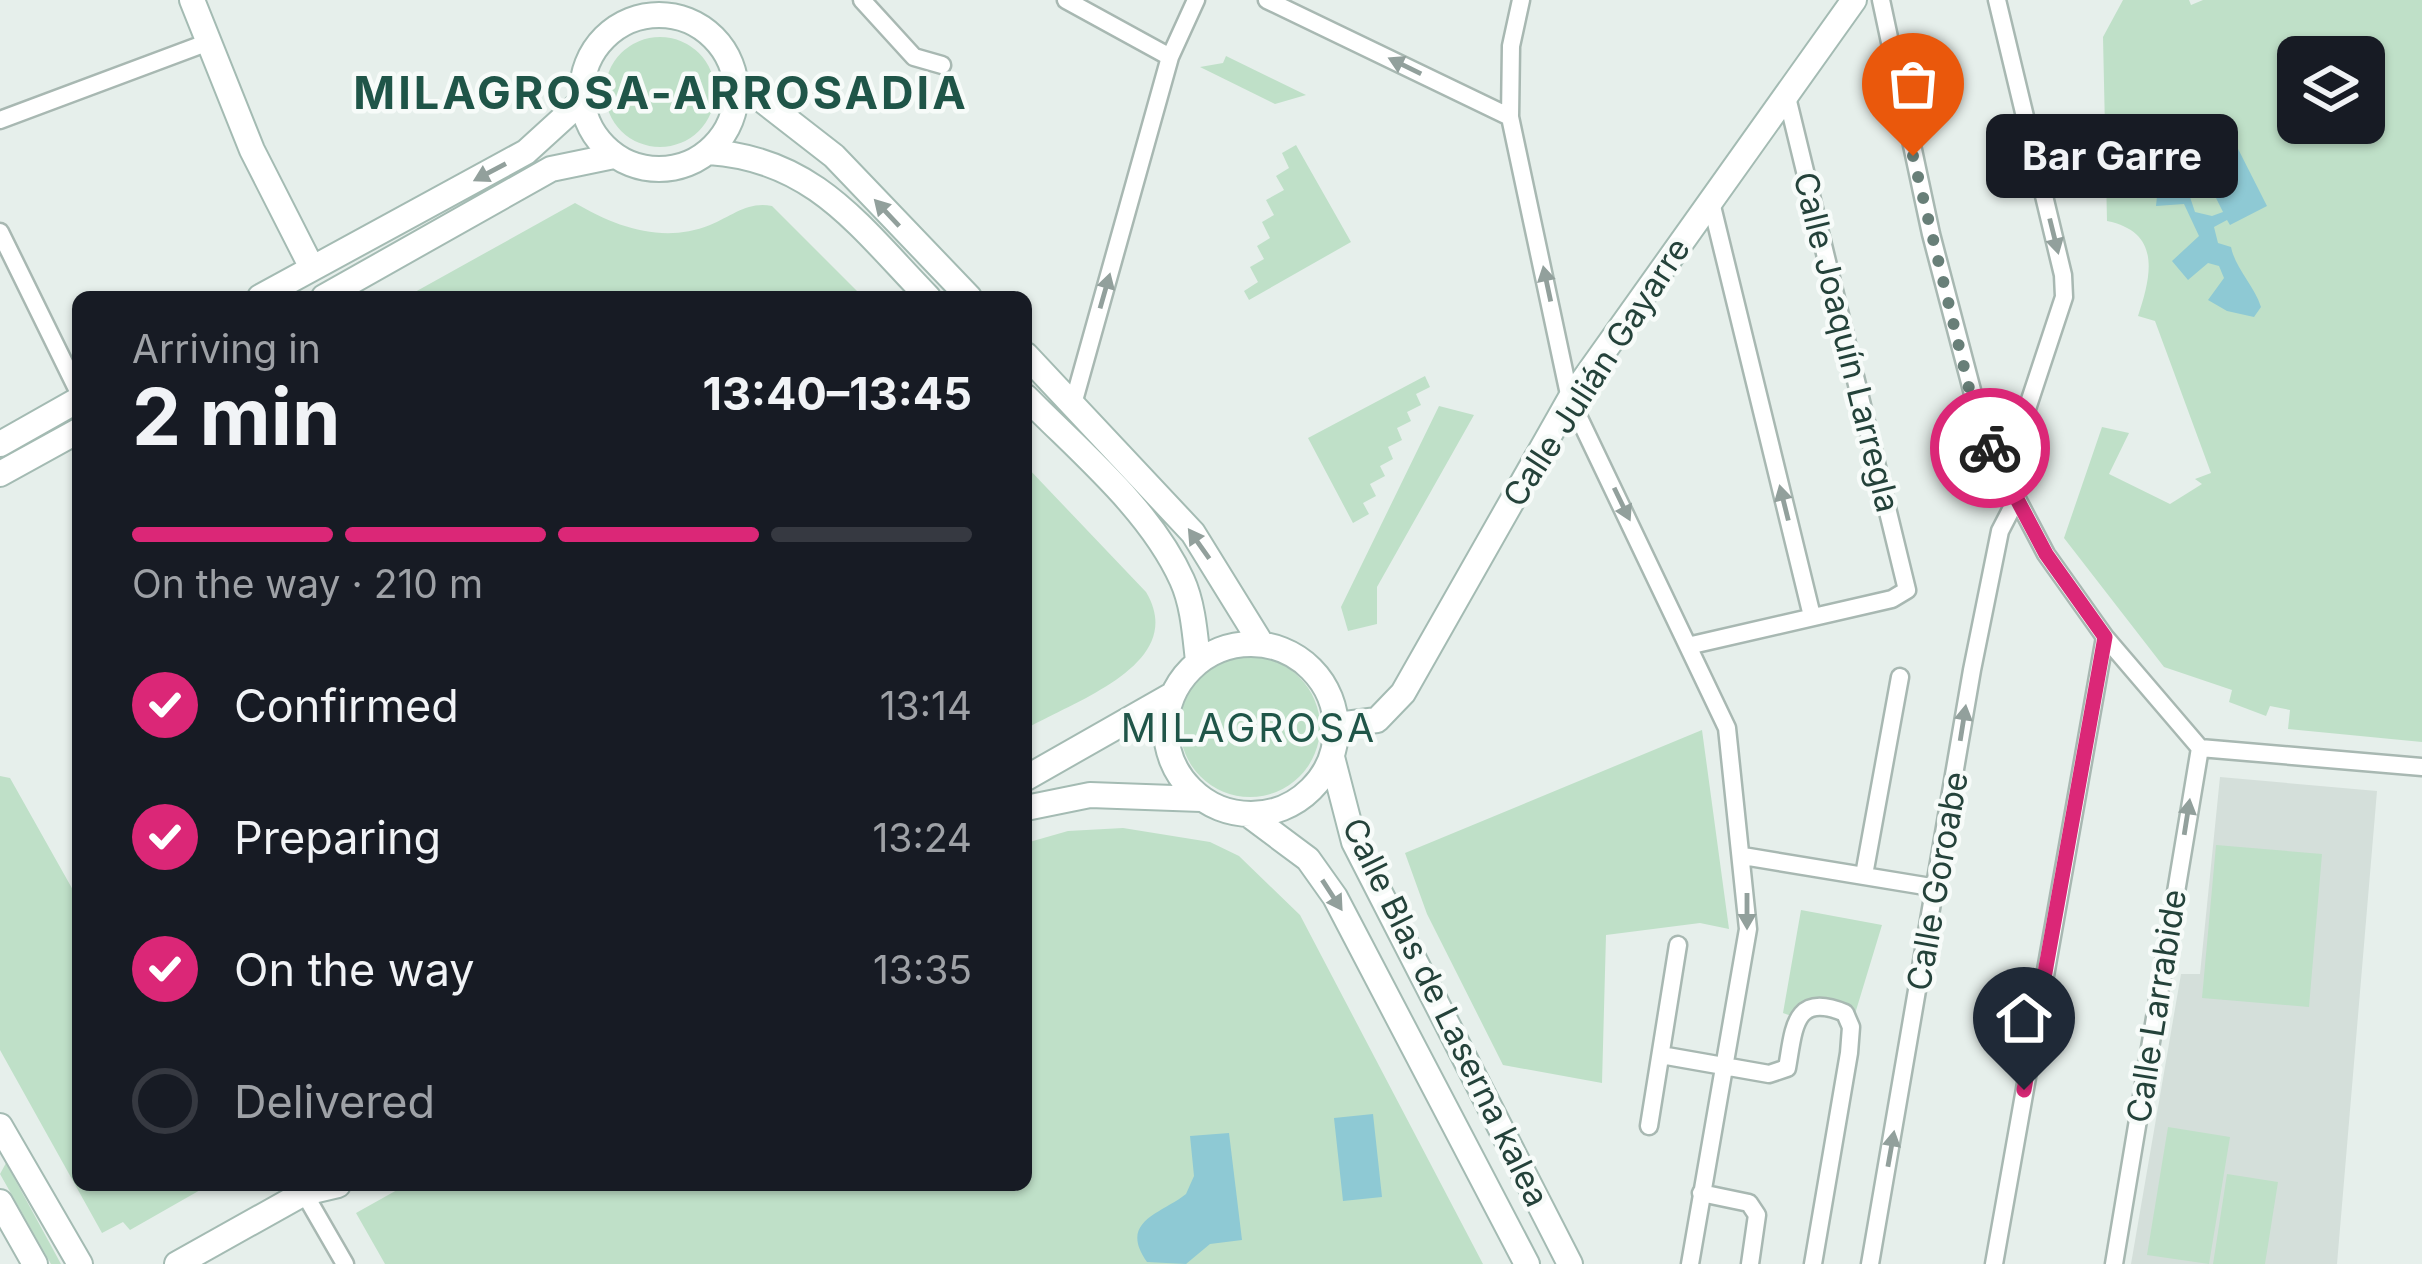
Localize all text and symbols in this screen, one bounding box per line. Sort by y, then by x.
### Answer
pin [1862,33,1964,156]
map controls [2277,36,2385,144]
button: layers [2277,36,2385,144]
icon: bag [1880,51,1946,117]
one-way arrow [1387,56,1422,76]
district label: MILAGROSA-ARROSADIA [353,65,969,120]
callout: Bar Garre [1985,114,2237,198]
text: Bar Garre [2022,132,2202,179]
one-way arrow [473,161,508,182]
street label: Calle Joaquín Larregla [1785,168,1909,516]
one-way arrow [874,199,902,228]
one-way arrow [2045,218,2064,255]
street label: Calle Julián Gayarre [1494,230,1698,514]
one-way arrow [1537,265,1556,303]
one-way arrow [1097,272,1115,309]
text: Arriving in [132,325,321,372]
text: 13:40–13:45 [703,366,972,421]
text: 2 min [132,369,340,464]
courier [1930,388,2050,508]
icon: bike [1957,415,2023,481]
one-way arrow [1774,484,1793,521]
one-way arrow [1612,487,1632,522]
one-way arrow [1188,528,1211,560]
text: On the way · 210 m [132,560,483,607]
icon: check [132,672,198,738]
text: Confirmed [234,678,459,733]
text: 13:14 [880,682,972,729]
district label: MILAGROSA [1121,704,1377,751]
one-way arrow [1954,704,1973,741]
street label: Calle Goroabe [1898,768,1976,994]
one-way arrow [2178,798,2197,835]
icon: check [132,804,198,870]
text: Preparing [234,810,441,865]
street label: Calle Blas de Laserna kalea [1334,811,1558,1213]
text: 13:24 [872,814,972,861]
one-way arrow [1321,878,1343,911]
street label: Calle Larrabide [2118,886,2194,1126]
one-way arrow [1737,893,1757,931]
icon: check [132,936,198,1002]
text: On the way [234,942,475,997]
text: 13:35 [873,946,972,993]
pin [1973,967,2075,1090]
icon: home [1991,985,2057,1051]
text: Delivered [234,1074,435,1129]
one-way arrow [1882,1130,1901,1167]

